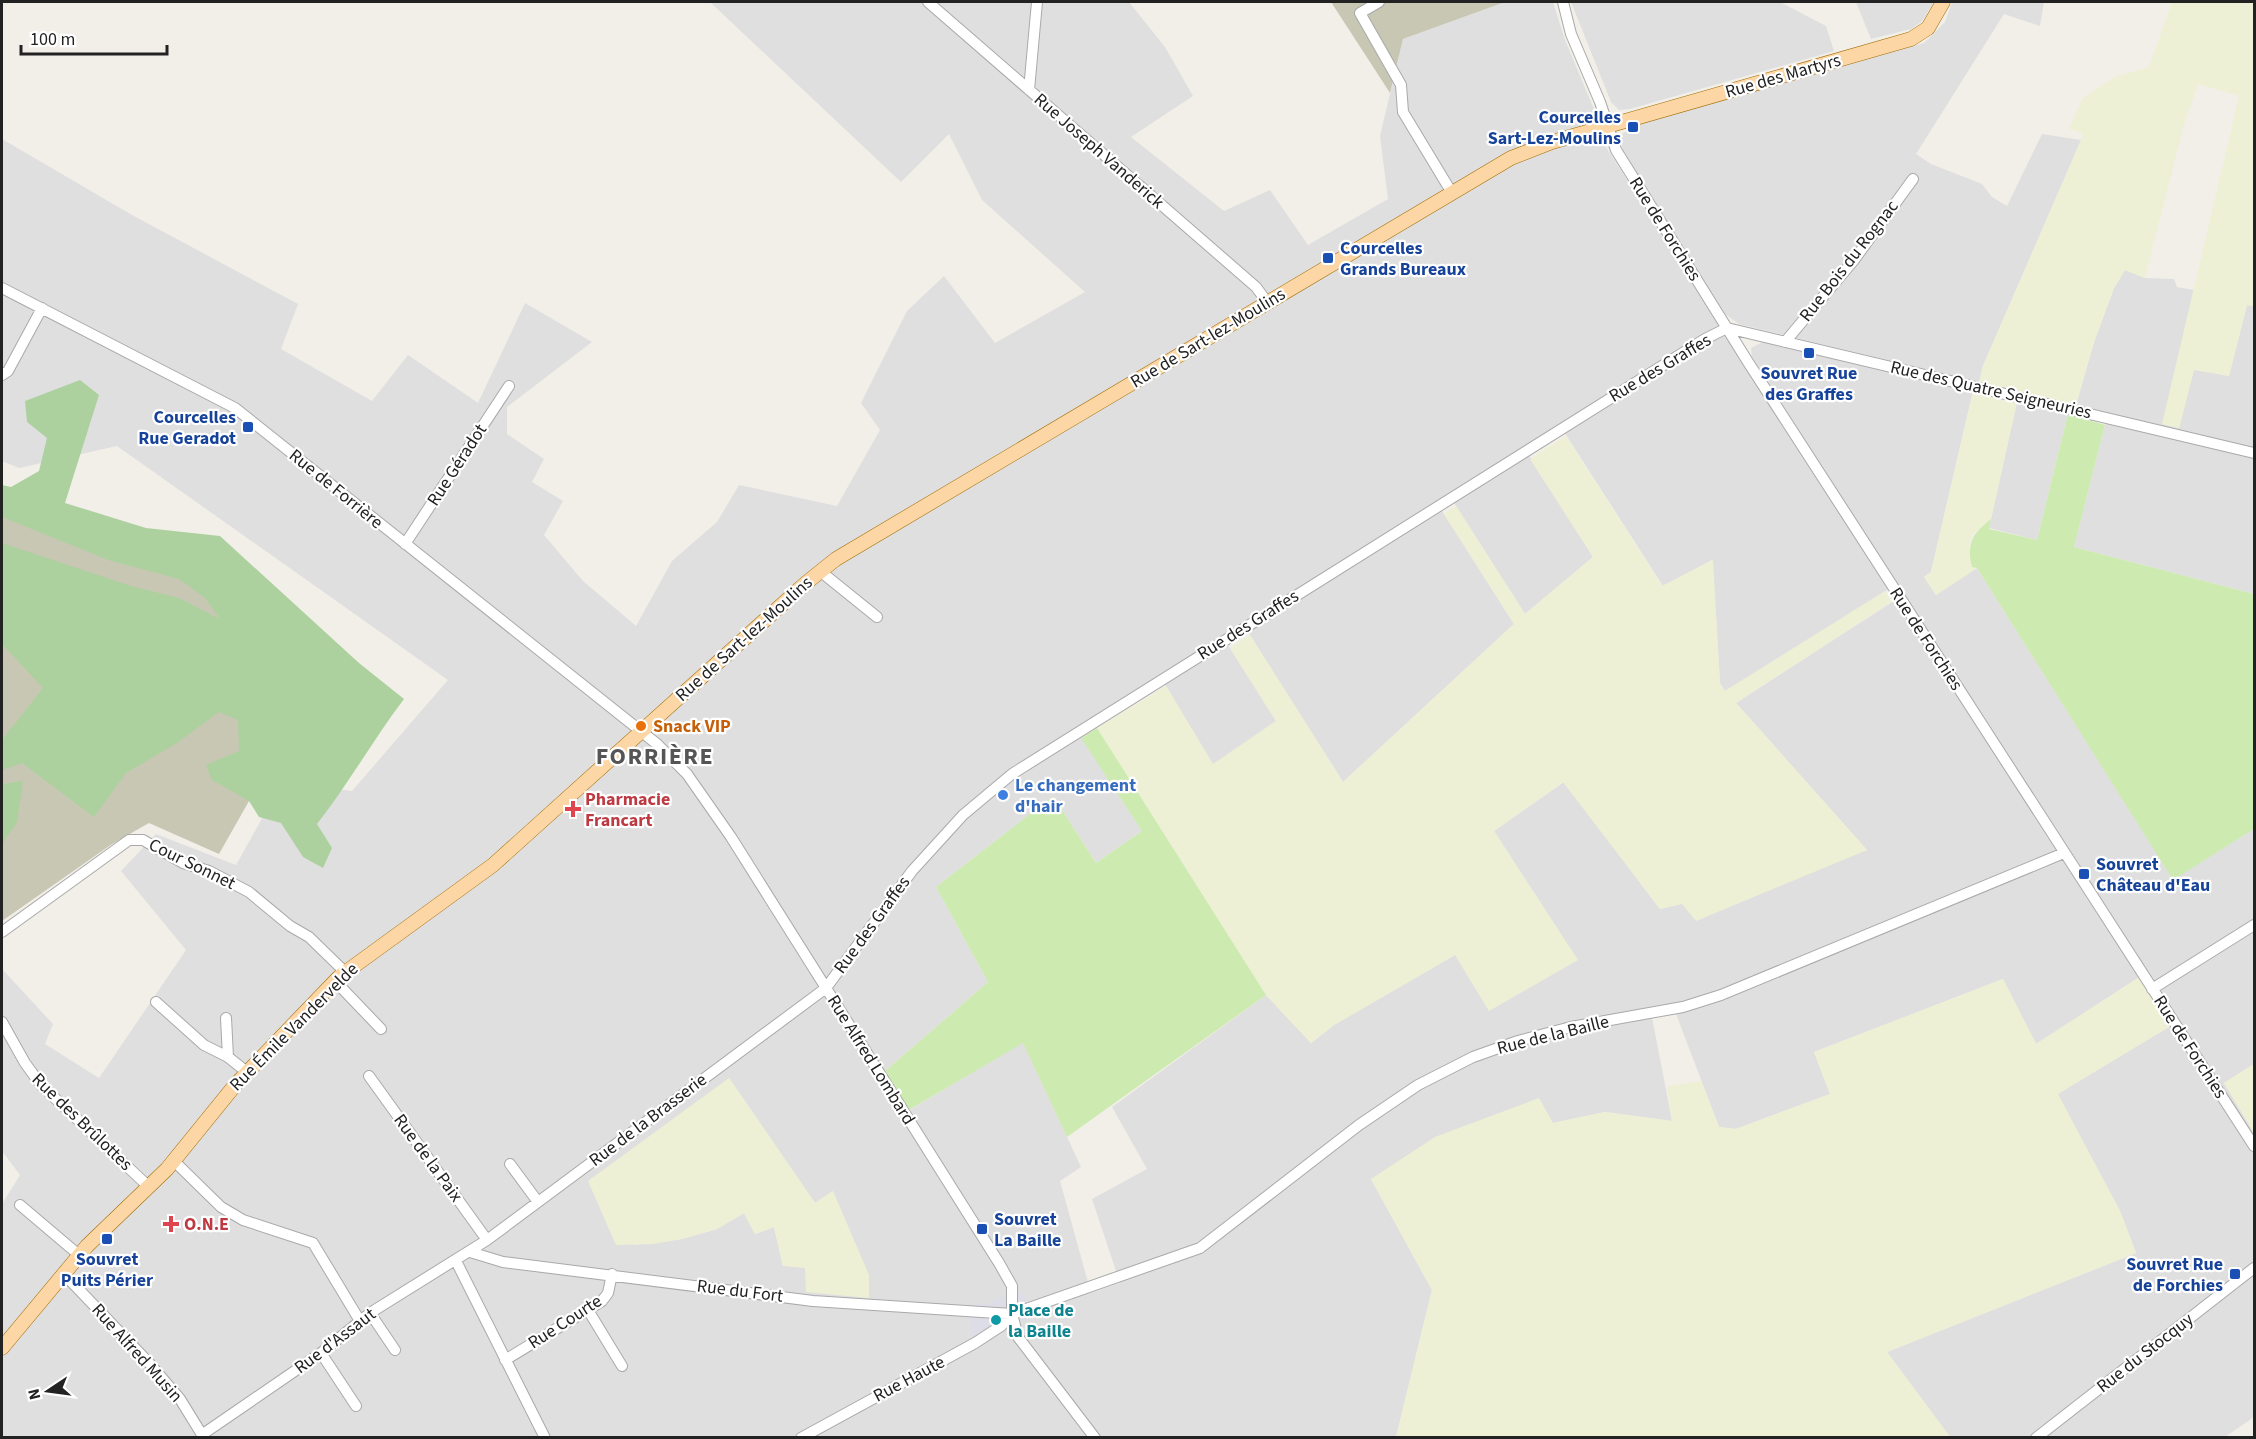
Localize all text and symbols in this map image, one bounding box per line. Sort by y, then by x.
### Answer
scale bar [21,18,166,56]
text: 100 m [30,27,75,52]
street label: Rue des Martyrs [1722,48,1844,104]
street label: Rue Joseph Vanderick [1028,87,1170,215]
place label: Courcelles Sart-Lez-Moulins [1488,105,1621,151]
marker: Courcelles Sart-Lez-Moulins [1626,120,1640,134]
street label: Rue de Forchies [1623,172,1707,286]
street label: Rue Bois du Rognac [1794,195,1904,327]
place label: Courcelles Grands Bureaux [1340,236,1466,282]
marker: Courcelles Grands Bureaux [1321,251,1335,265]
street label: Rue de Sart-lez-Moulins [1126,282,1290,394]
street label: Rue des Graffes [1604,328,1716,408]
marker: Souvret Rue des Graffes [1802,346,1816,360]
street label: Rue des Quatre Seigneuries [1888,355,2094,425]
place label: Souvret Rue des Graffes [1761,361,1857,407]
place label: Courcelles Rue Geradot [138,405,236,451]
street label: Rue Géradot [421,419,493,511]
marker: Courcelles Rue Geradot [241,420,255,434]
street label: Rue de Forrière [284,443,388,535]
street label: Rue de Sart-lez-Moulins [670,571,818,707]
street label: Rue de Forchies [1883,583,1969,695]
street label: Rue des Graffes [1192,584,1304,666]
place label: Snack VIP [653,714,731,739]
marker: Snack VIP [634,719,648,733]
district label: FORRIÈRE [596,739,714,774]
place label: Le changement d'hair [1015,773,1136,819]
place label: Pharmacie Francart [585,787,670,833]
marker: Le changement d'hair [996,788,1010,802]
marker: Pharmacie Francart [566,802,580,816]
street label: Cour Sonnet [144,832,240,896]
place label: Souvret Château d'Eau [2096,852,2210,898]
marker: Souvret Château d'Eau [2077,867,2091,881]
street label: Rue des Graffes [828,871,916,979]
street label: Rue Émile Vandervelde [224,957,364,1097]
street label: Rue Alfred Lombard [821,990,921,1130]
street label: Rue de Forchies [2147,991,2233,1103]
street label: Rue de la Baille [1494,1009,1612,1061]
street label: Rue des Brûlottes [26,1067,138,1177]
street label: Rue de la Brasserie [584,1067,712,1173]
street label: Rue de la Paix [388,1109,468,1207]
place label: Souvret La Baille [994,1207,1061,1253]
place label: O.N.E [184,1212,229,1237]
marker: O.N.E [162,1215,180,1233]
marker: Souvret La Baille [975,1222,989,1236]
marker: Souvret Puits Périer [100,1232,114,1246]
place label: Souvret Puits Périer [61,1247,154,1293]
place label: Souvret Rue de Forchies [2126,1252,2223,1298]
marker: Souvret Rue de Forchies [2228,1267,2242,1281]
street label: Rue du Fort [695,1273,785,1309]
street label: Rue Courte [523,1289,607,1355]
street label: Rue Alfred Musin [86,1298,188,1408]
place label: Place de la Baille [1008,1298,1074,1344]
street label: Rue d'Assaut [289,1302,381,1380]
street label: Rue du Stocquy [2091,1307,2199,1399]
marker: Place de la Baille [989,1313,1003,1327]
street label: Rue Haute [869,1350,949,1408]
north arrow [18,1361,78,1421]
text: N [22,1386,46,1402]

